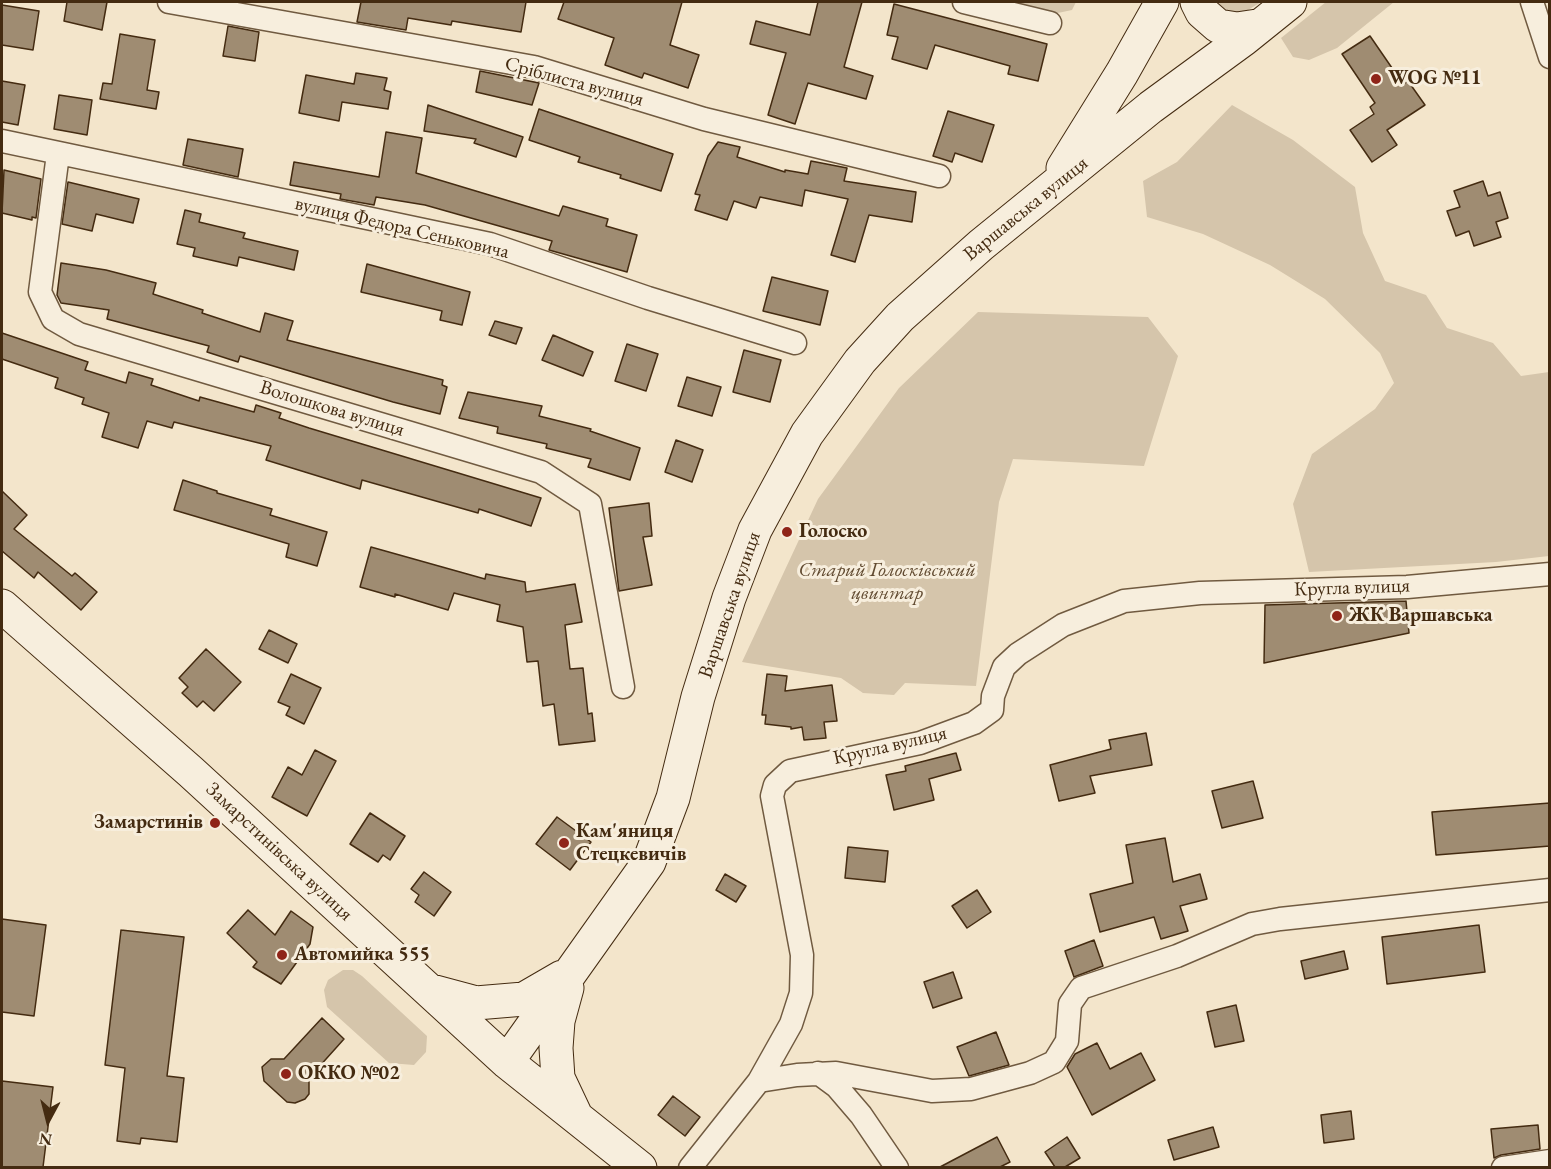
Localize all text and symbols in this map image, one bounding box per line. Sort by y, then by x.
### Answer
street label: Сріблиста вулиця [502,52,646,112]
place label: WOG №11 [1388,67,1481,91]
marker: WOG №11 [1369,72,1383,86]
street label: Варшавська вулиця [959,151,1093,267]
street label: вулиця Федора Сеньковича [293,192,511,264]
street label: Волошкова вулиця [257,376,407,442]
place label: Голоско [799,520,867,544]
marker: Голоско [780,525,794,539]
street label: Варшавська вулиця [694,529,766,681]
park label: Старий Голосківський цвинтар [798,559,976,606]
street label: Кругла вулиця [1294,574,1410,602]
place label: ЖК Варшавська [1349,604,1492,628]
marker: ЖК Варшавська [1330,609,1344,623]
street label: Кругла вулиця [831,721,949,771]
street label: Замарстинівська вулиця [200,778,358,926]
place label: Замарстинів [94,811,203,835]
marker: Замарстинів [208,816,222,830]
place label: Кам'яниця Стецкевичів [576,820,686,867]
marker: Кам'яниця Стецкевичів [557,836,571,850]
place label: Автомийка 555 [294,943,430,967]
marker: Автомийка 555 [275,948,289,962]
place label: ОККО №02 [298,1062,400,1086]
marker: ОККО №02 [279,1067,293,1081]
north arrow [18,1091,78,1151]
text: N [38,1128,53,1151]

